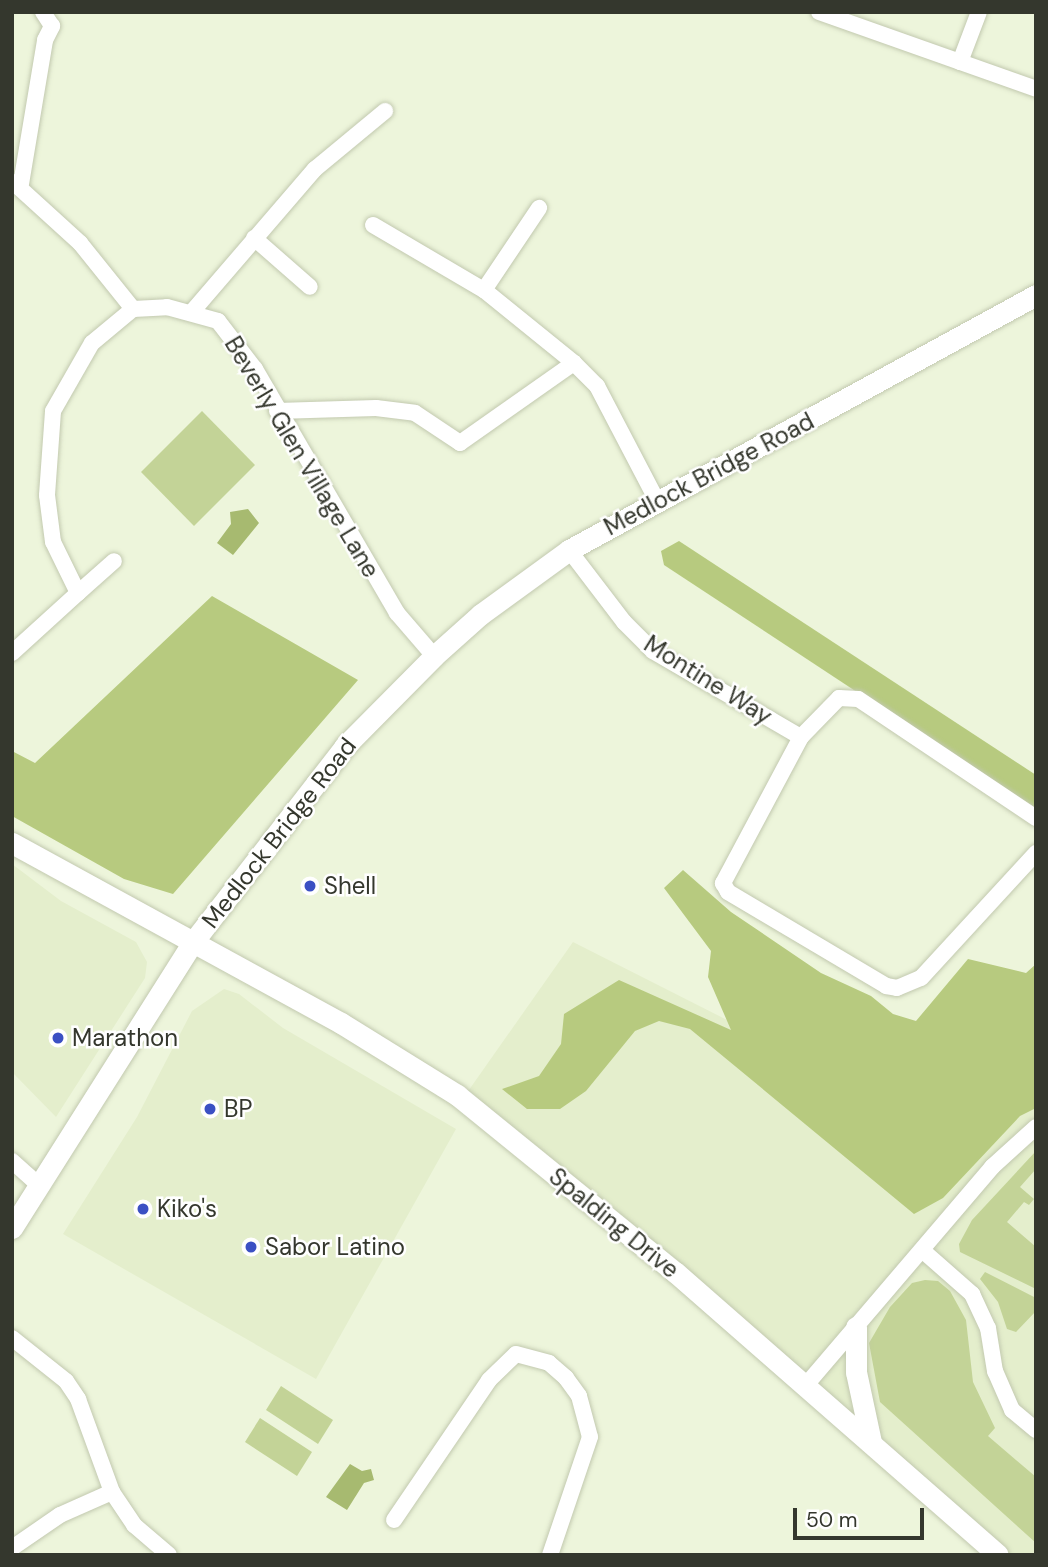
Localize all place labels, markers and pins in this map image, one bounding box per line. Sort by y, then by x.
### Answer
place label: Shell [324,872,376,900]
marker: Shell [302,878,318,894]
place label: Marathon [72,1024,178,1052]
marker: Marathon [50,1030,66,1046]
place label: BP [224,1095,252,1123]
marker: BP [202,1101,218,1117]
place label: Kiko's [157,1195,217,1223]
marker: Kiko's [135,1201,151,1217]
place label: Sabor Latino [265,1233,405,1261]
marker: Sabor Latino [243,1239,259,1255]

